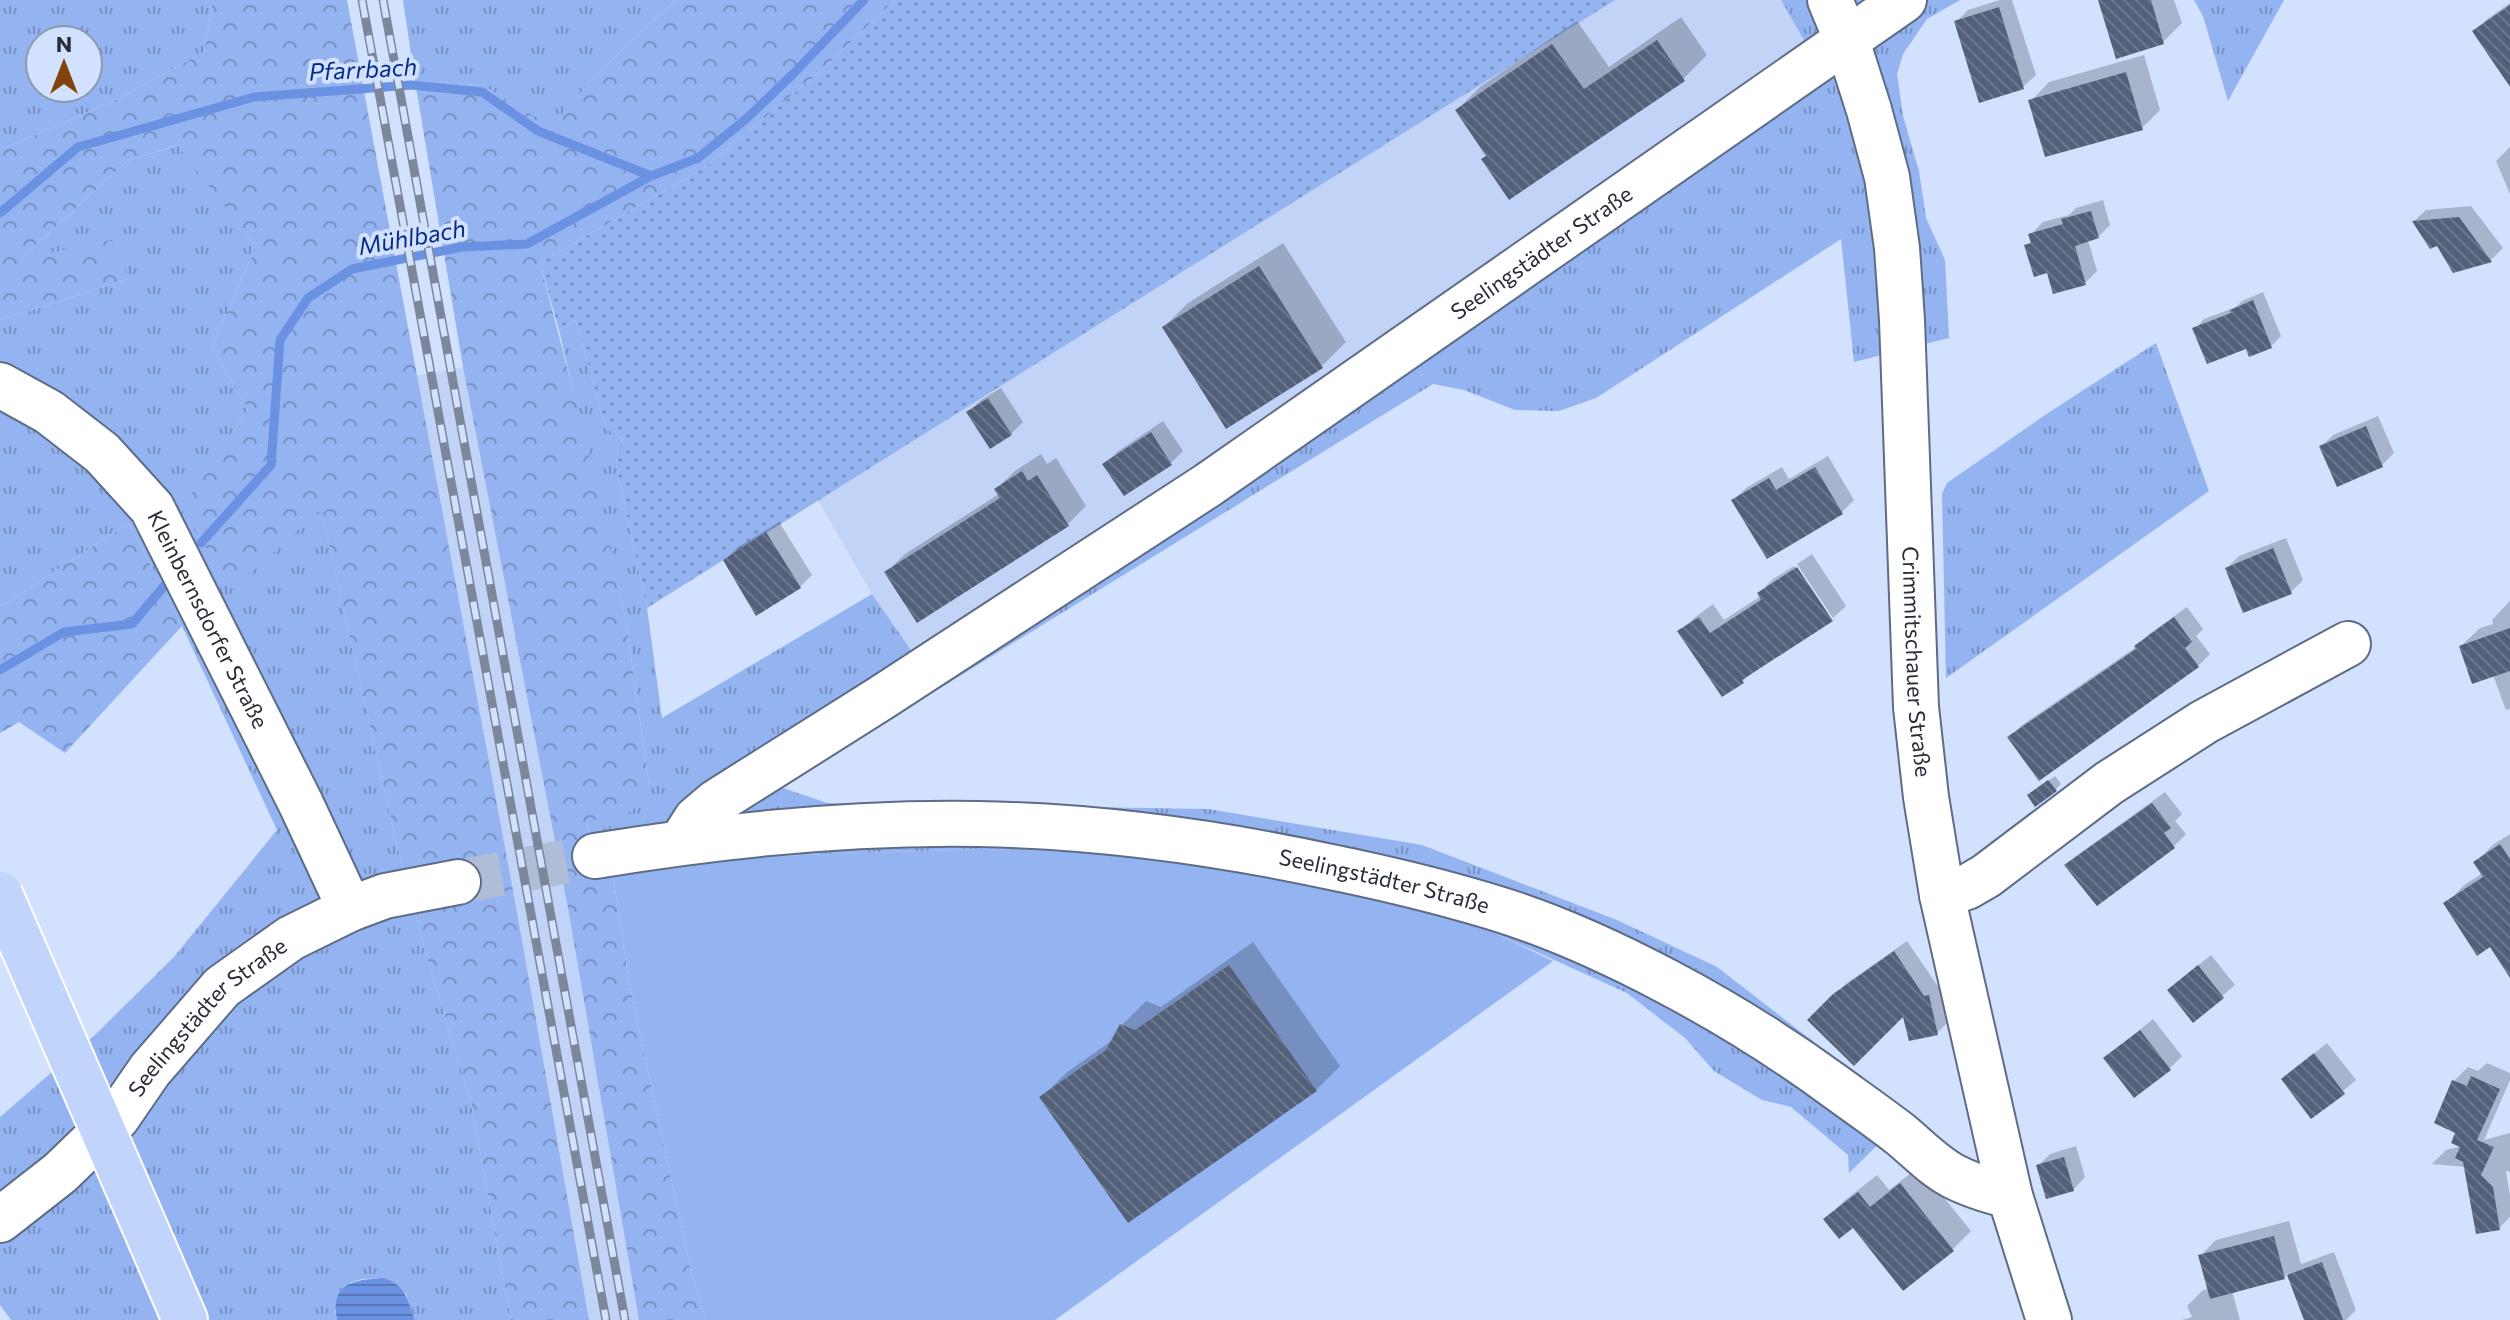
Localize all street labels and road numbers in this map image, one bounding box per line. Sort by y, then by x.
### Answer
street label: Seelingstädter Straße [1445,180,1637,325]
street label: Kleinbernsdorfer Straße [142,506,275,733]
street label: Crimmitschauer Straße [1897,546,1938,778]
street label: Seelingstädter Straße [1277,843,1493,919]
street label: Seelingstädter Straße [122,932,292,1102]

